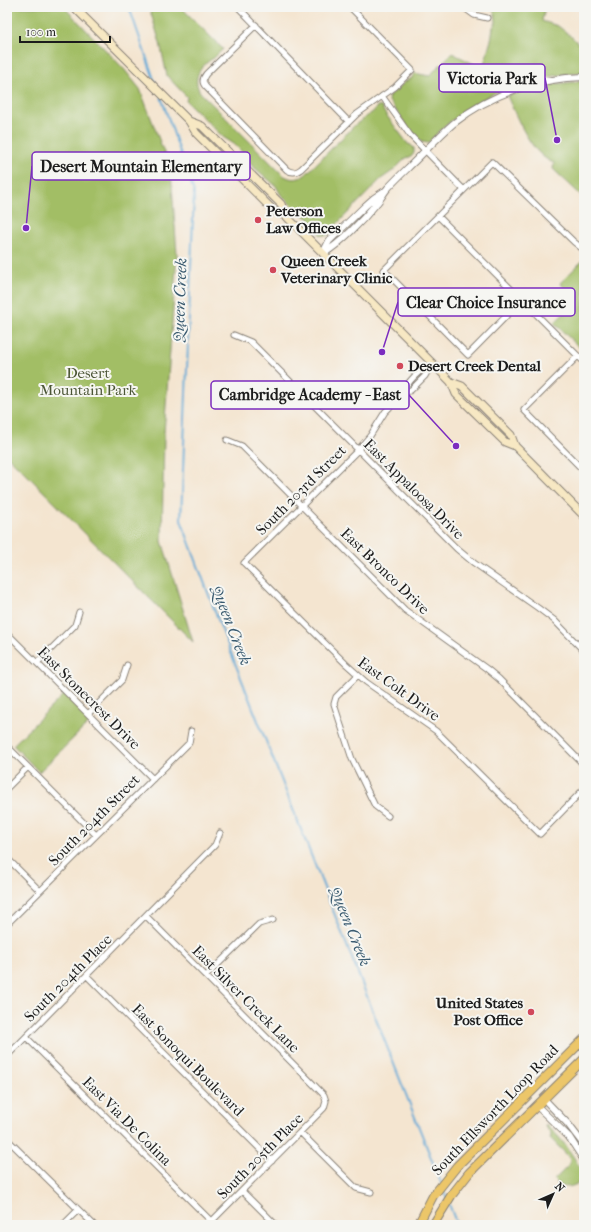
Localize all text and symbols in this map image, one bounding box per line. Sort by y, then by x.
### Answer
scale bar [20,18,110,44]
text: 100 m [26,25,56,39]
callout: Victoria Park [439,64,545,92]
text: Victoria Park [446,69,538,88]
callout: Desert Mountain Elementary [32,152,250,180]
text: Desert Mountain Elementary [40,157,243,177]
place label: Peterson Law Offices [266,202,341,237]
marker: Peterson Law Offices [253,215,263,225]
place label: Queen Creek Veterinary Clinic [280,252,393,287]
water label: Queen Creek [169,258,191,343]
marker: Queen Creek Veterinary Clinic [268,265,278,275]
callout: Clear Choice Insurance [398,288,575,316]
text: Clear Choice Insurance [406,293,566,312]
place label: Desert Creek Dental [408,357,542,375]
marker: Desert Creek Dental [395,361,405,371]
park label: Desert Mountain Park [40,364,137,399]
callout: Cambridge Academy - East [211,381,409,409]
text: Cambridge Academy - East [219,385,401,405]
street label: East Appaloosa Drive [360,435,468,543]
street label: South 203rd Street [252,441,350,539]
street label: East Bronco Drive [337,524,434,618]
water label: Queen Creek [206,582,255,668]
street label: East Stonecrest Drive [34,643,145,754]
street label: East Colt Drive [354,653,444,725]
street label: South 204th Street [45,770,144,869]
water label: Queen Creek [325,883,375,969]
street label: South 204th Place [20,930,116,1026]
street label: East Silver Creek Lane [188,941,304,1057]
place label: United States Post Office [435,994,524,1029]
street label: East Sonoqui Boulevard [128,1000,248,1120]
marker: United States Post Office [526,1007,536,1017]
street label: South Ellsworth Loop Road [428,1040,563,1179]
street label: East Via De Colina [79,1073,176,1170]
street label: South 205th Place [213,1109,307,1203]
north arrow [533,1174,573,1214]
text: N [552,1180,568,1195]

